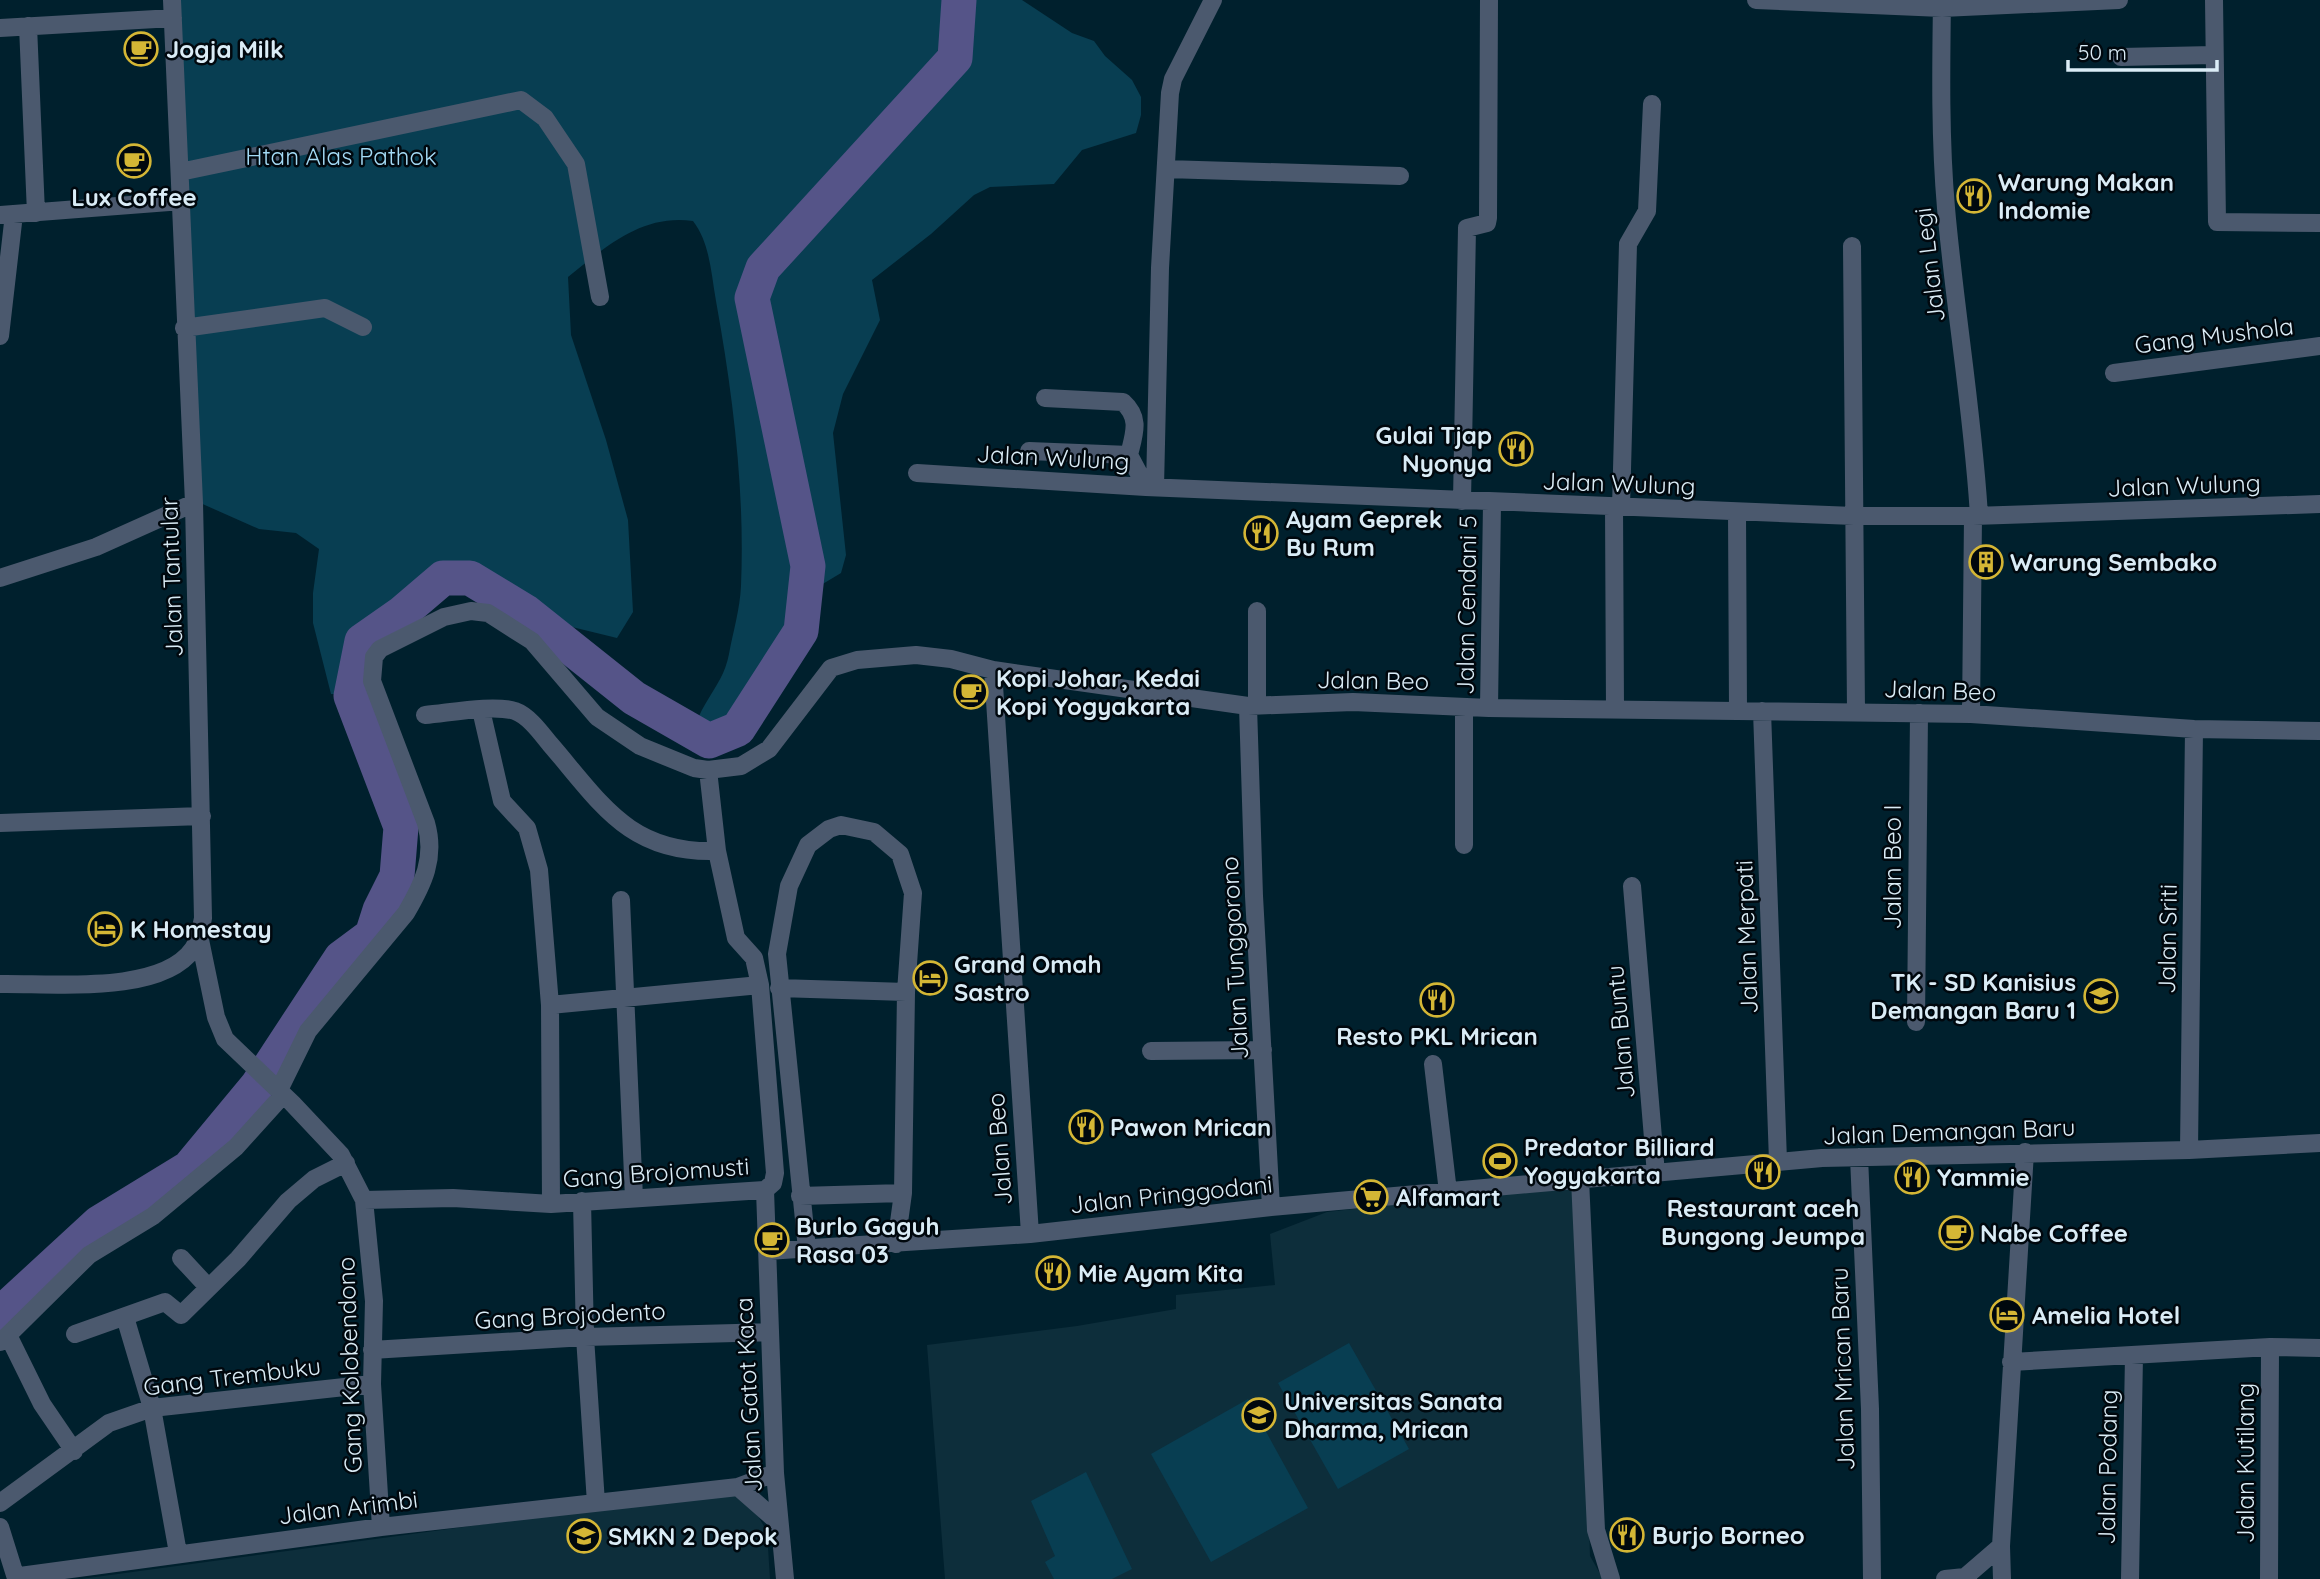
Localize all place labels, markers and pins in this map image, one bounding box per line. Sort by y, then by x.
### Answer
cafe icon: Jogja Milk [122,30,160,68]
place label: Jogja Milk [166,34,284,64]
cafe icon: Lux Coffee [115,142,153,180]
place label: Warung Makan Indomie [1998,167,2174,225]
restaurant icon: Warung Makan Indomie [1955,177,1993,215]
place label: Lux Coffee [71,182,197,212]
place label: Gulai Tjap Nyonya [1376,420,1492,478]
restaurant icon: Gulai Tjap Nyonya [1497,430,1535,468]
place label: Ayam Geprek Bu Rum [1286,504,1442,562]
restaurant icon: Ayam Geprek Bu Rum [1242,514,1280,552]
building icon: Warung Sembako [1967,543,2005,581]
place label: Warung Sembako [2010,547,2217,577]
place label: Kopi Johar, Kedai Kopi Yogyakarta [996,663,1200,721]
cafe icon: Kopi Johar, Kedai Kopi Yogyakarta [952,673,990,711]
hotel icon: K Homestay [86,910,124,948]
place label: K Homestay [130,914,272,944]
place label: Grand Omah Sastro [954,949,1101,1007]
hotel icon: Grand Omah Sastro [911,959,949,997]
place label: TK - SD Kanisius Demangan Baru 1 [1870,967,2076,1025]
school or university icon: TK - SD Kanisius Demangan Baru 1 [2082,977,2120,1015]
restaurant icon: Resto PKL Mrican [1418,981,1456,1019]
place label: Resto PKL Mrican [1336,1021,1538,1051]
restaurant icon: Pawon Mrican [1067,1108,1105,1146]
place label: Pawon Mrican [1110,1112,1271,1142]
place label: Predator Billiard Yogyakarta [1524,1132,1715,1190]
sports icon: Predator Billiard Yogyakarta [1481,1142,1519,1180]
restaurant icon: Restaurant aceh Bungong Jeumpa [1744,1153,1782,1191]
restaurant icon: Yammie [1893,1158,1931,1196]
place label: Yammie [1937,1162,2030,1192]
supermarket icon: Alfamart [1352,1178,1390,1216]
place label: Alfamart [1396,1182,1501,1212]
place label: Restaurant aceh Bungong Jeumpa [1661,1193,1865,1251]
place label: Burlo Gaguh Rasa 03 [796,1211,940,1269]
cafe icon: Nabe Coffee [1937,1214,1975,1252]
place label: Nabe Coffee [1980,1218,2128,1248]
cafe icon: Burlo Gaguh Rasa 03 [753,1221,791,1259]
restaurant icon: Mie Ayam Kita [1034,1254,1072,1292]
place label: Mie Ayam Kita [1078,1258,1243,1288]
hotel icon: Amelia Hotel [1988,1296,2026,1334]
place label: Amelia Hotel [2032,1300,2180,1330]
place label: Universitas Sanata Dharma, Mrican [1284,1386,1503,1444]
school or university icon: Universitas Sanata Dharma, Mrican [1240,1396,1278,1434]
restaurant icon: Burjo Borneo [1608,1516,1646,1554]
school or university icon: SMKN 2 Depok [565,1517,603,1555]
place label: Burjo Borneo [1652,1520,1805,1550]
place label: SMKN 2 Depok [608,1521,778,1551]

